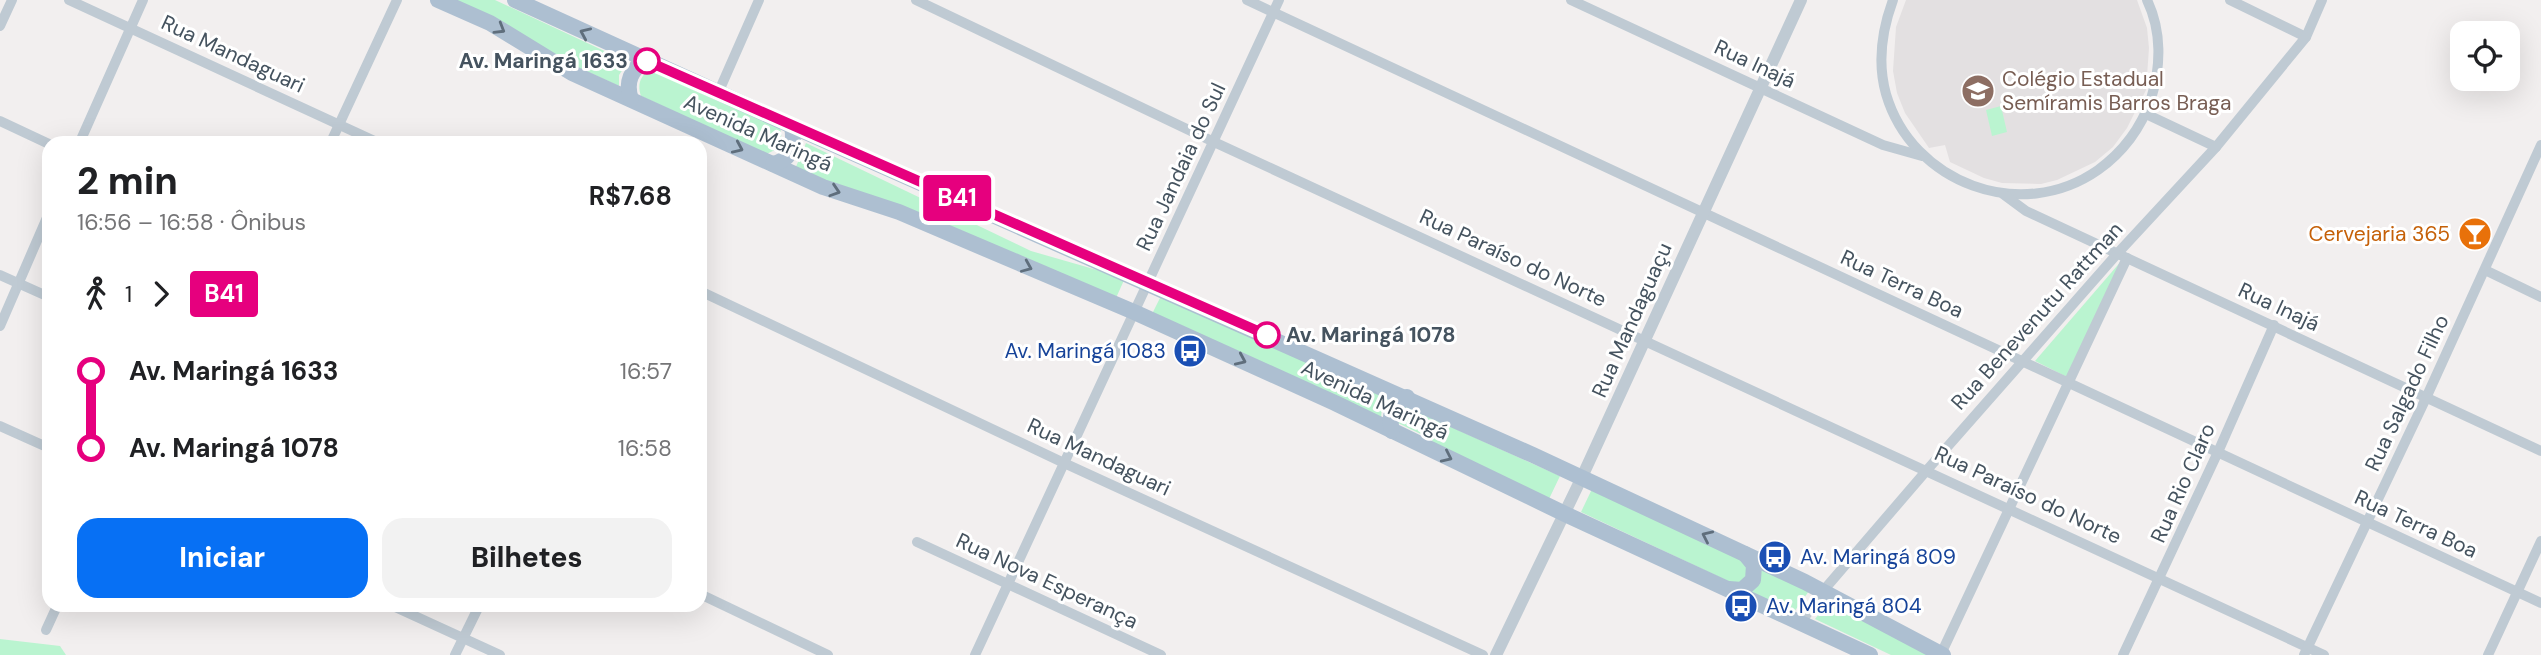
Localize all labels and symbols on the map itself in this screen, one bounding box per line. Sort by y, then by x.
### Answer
street label: Rua Mandaguari [157,9,309,99]
one-way arrow [492,21,505,34]
one-way arrow [580,27,592,41]
street label: Rua Inajá [1710,33,1800,95]
place label: Av. Maringá 1633 [459,47,628,75]
marker: Av. Maringá 1633 [634,48,660,74]
place label: Colégio Estadual Semíramis Barros Braga [2002,65,2231,117]
school or university icon: Colégio Estadual Semíramis Barros Braga [1959,72,1997,110]
street label: Rua Jandaia do Sul [1130,78,1232,256]
street label: Avenida Maringá [679,88,837,178]
one-way arrow [731,140,743,154]
line badge: B41 [917,175,997,221]
one-way arrow [829,183,841,197]
street label: Rua Paraíso do Norte [1415,202,1611,314]
bar icon: Cervejaria 365 [2456,215,2494,253]
street label: Rua Benevenutu Rattman [1945,216,2129,416]
place label: Cervejaria 365 [2308,220,2450,248]
street label: Rua Mandaguaçu [1585,238,1679,402]
street label: Rua Terra Boa [1836,243,1968,325]
one-way arrow [1019,259,1032,273]
street label: Rua Inajá [2234,276,2324,338]
street label: Rua Salgado Filho [2358,310,2456,476]
place label: Av. Maringá 1078 [1286,321,1456,349]
marker: Av. Maringá 1078 [1254,322,1280,348]
bus stop icon: Av. Maringá 1083 [1171,332,1209,370]
place label: Av. Maringá 1083 [1004,337,1166,365]
one-way arrow [1234,352,1246,366]
street label: Avenida Maringá [1297,354,1453,446]
street label: Rua Mandaguari [1023,412,1175,502]
street label: Rua Rio Claro [2144,419,2222,547]
street label: Rua Paraíso do Norte [1930,439,2126,551]
one-way arrow [1440,449,1452,463]
street label: Rua Terra Boa [2350,483,2482,565]
street label: Rua Nova Esperança [952,527,1142,635]
one-way arrow [1702,530,1714,544]
bus stop icon: Av. Maringá 809 [1756,538,1794,576]
place label: Av. Maringá 809 [1800,543,1956,571]
bus stop icon: Av. Maringá 804 [1722,587,1760,625]
place label: Av. Maringá 804 [1766,592,1922,620]

